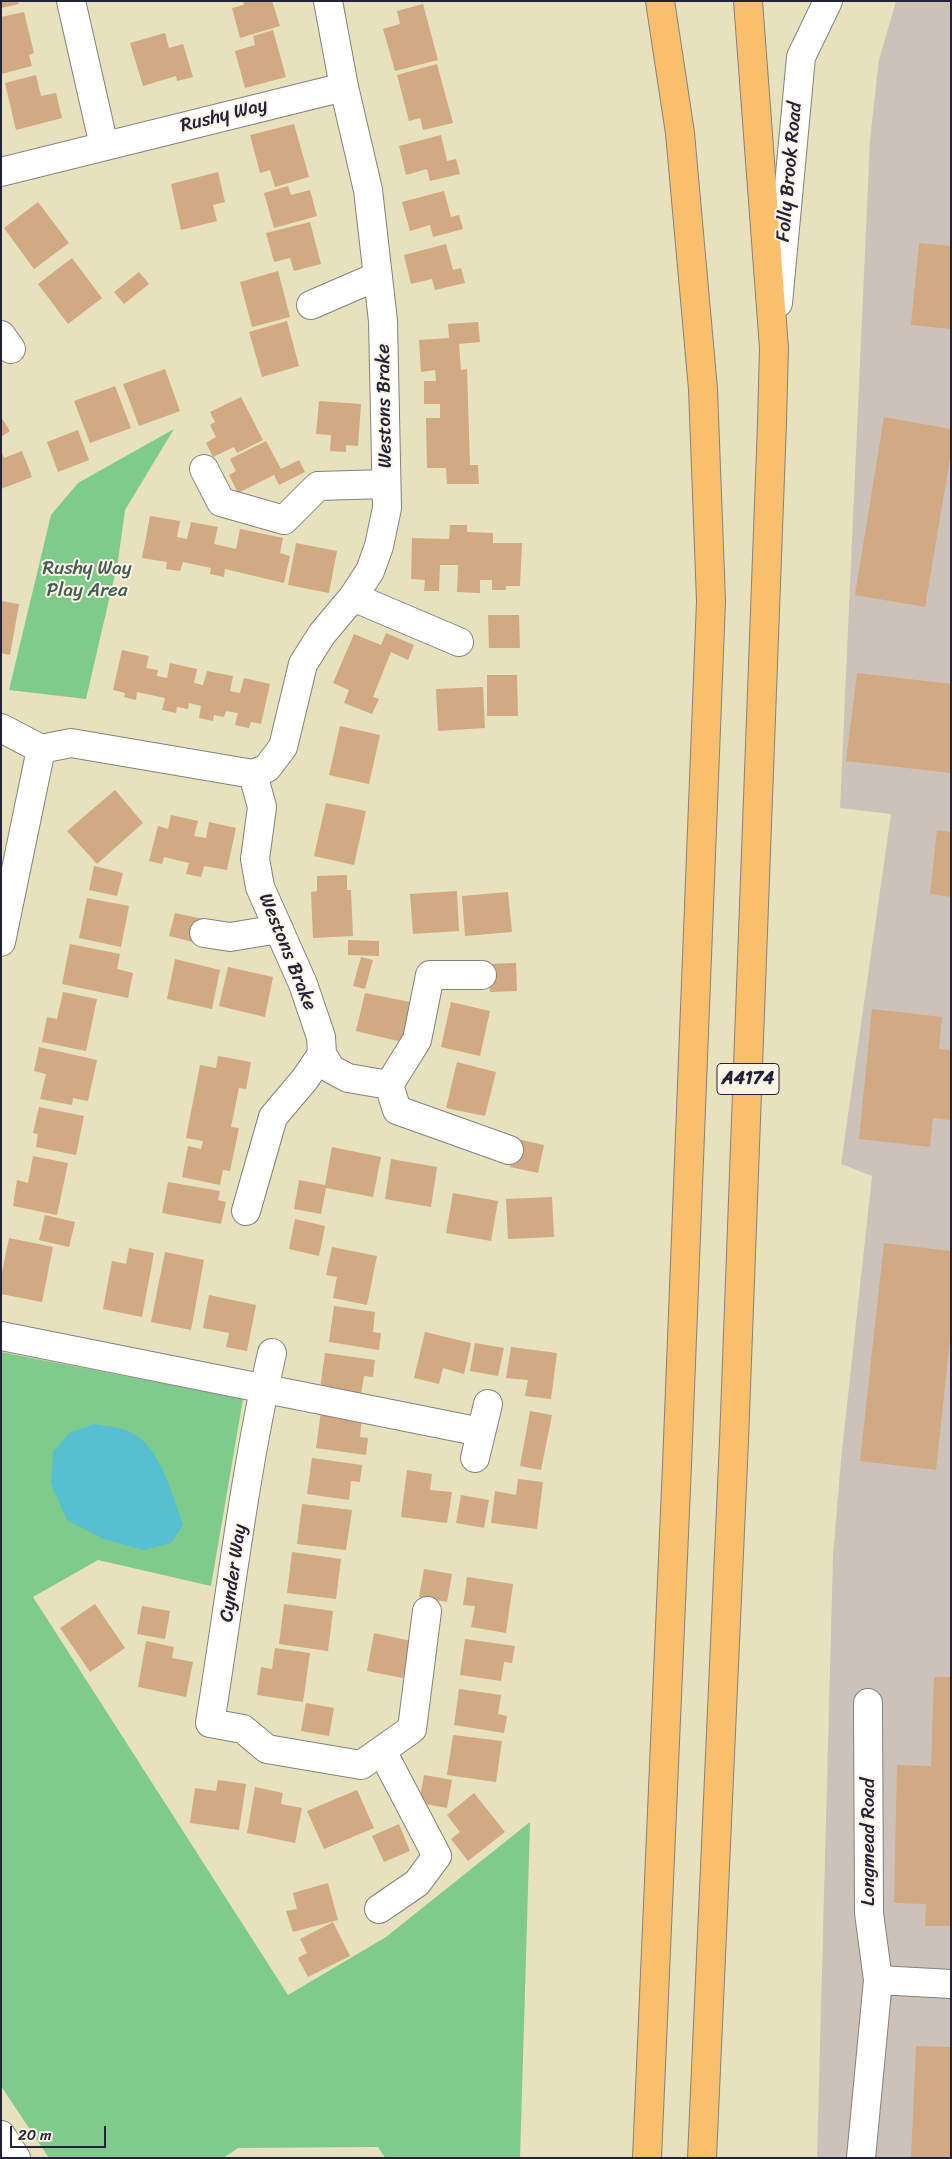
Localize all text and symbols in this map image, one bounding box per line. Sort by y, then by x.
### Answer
street label: Rushy Way [178,94,270,138]
street label: Folly Brook Road [773,101,807,243]
street label: Westons Brake [373,344,397,468]
park label: Rushy Way Play Area [42,558,132,602]
street label: Westons Brake [253,890,321,1014]
road number: A4174 [717,1064,779,1094]
street label: Cynder Way [216,1523,252,1623]
street label: Longmead Road [858,1778,880,1906]
scale bar [12,2116,109,2148]
text: 20 m [18,2122,52,2148]

